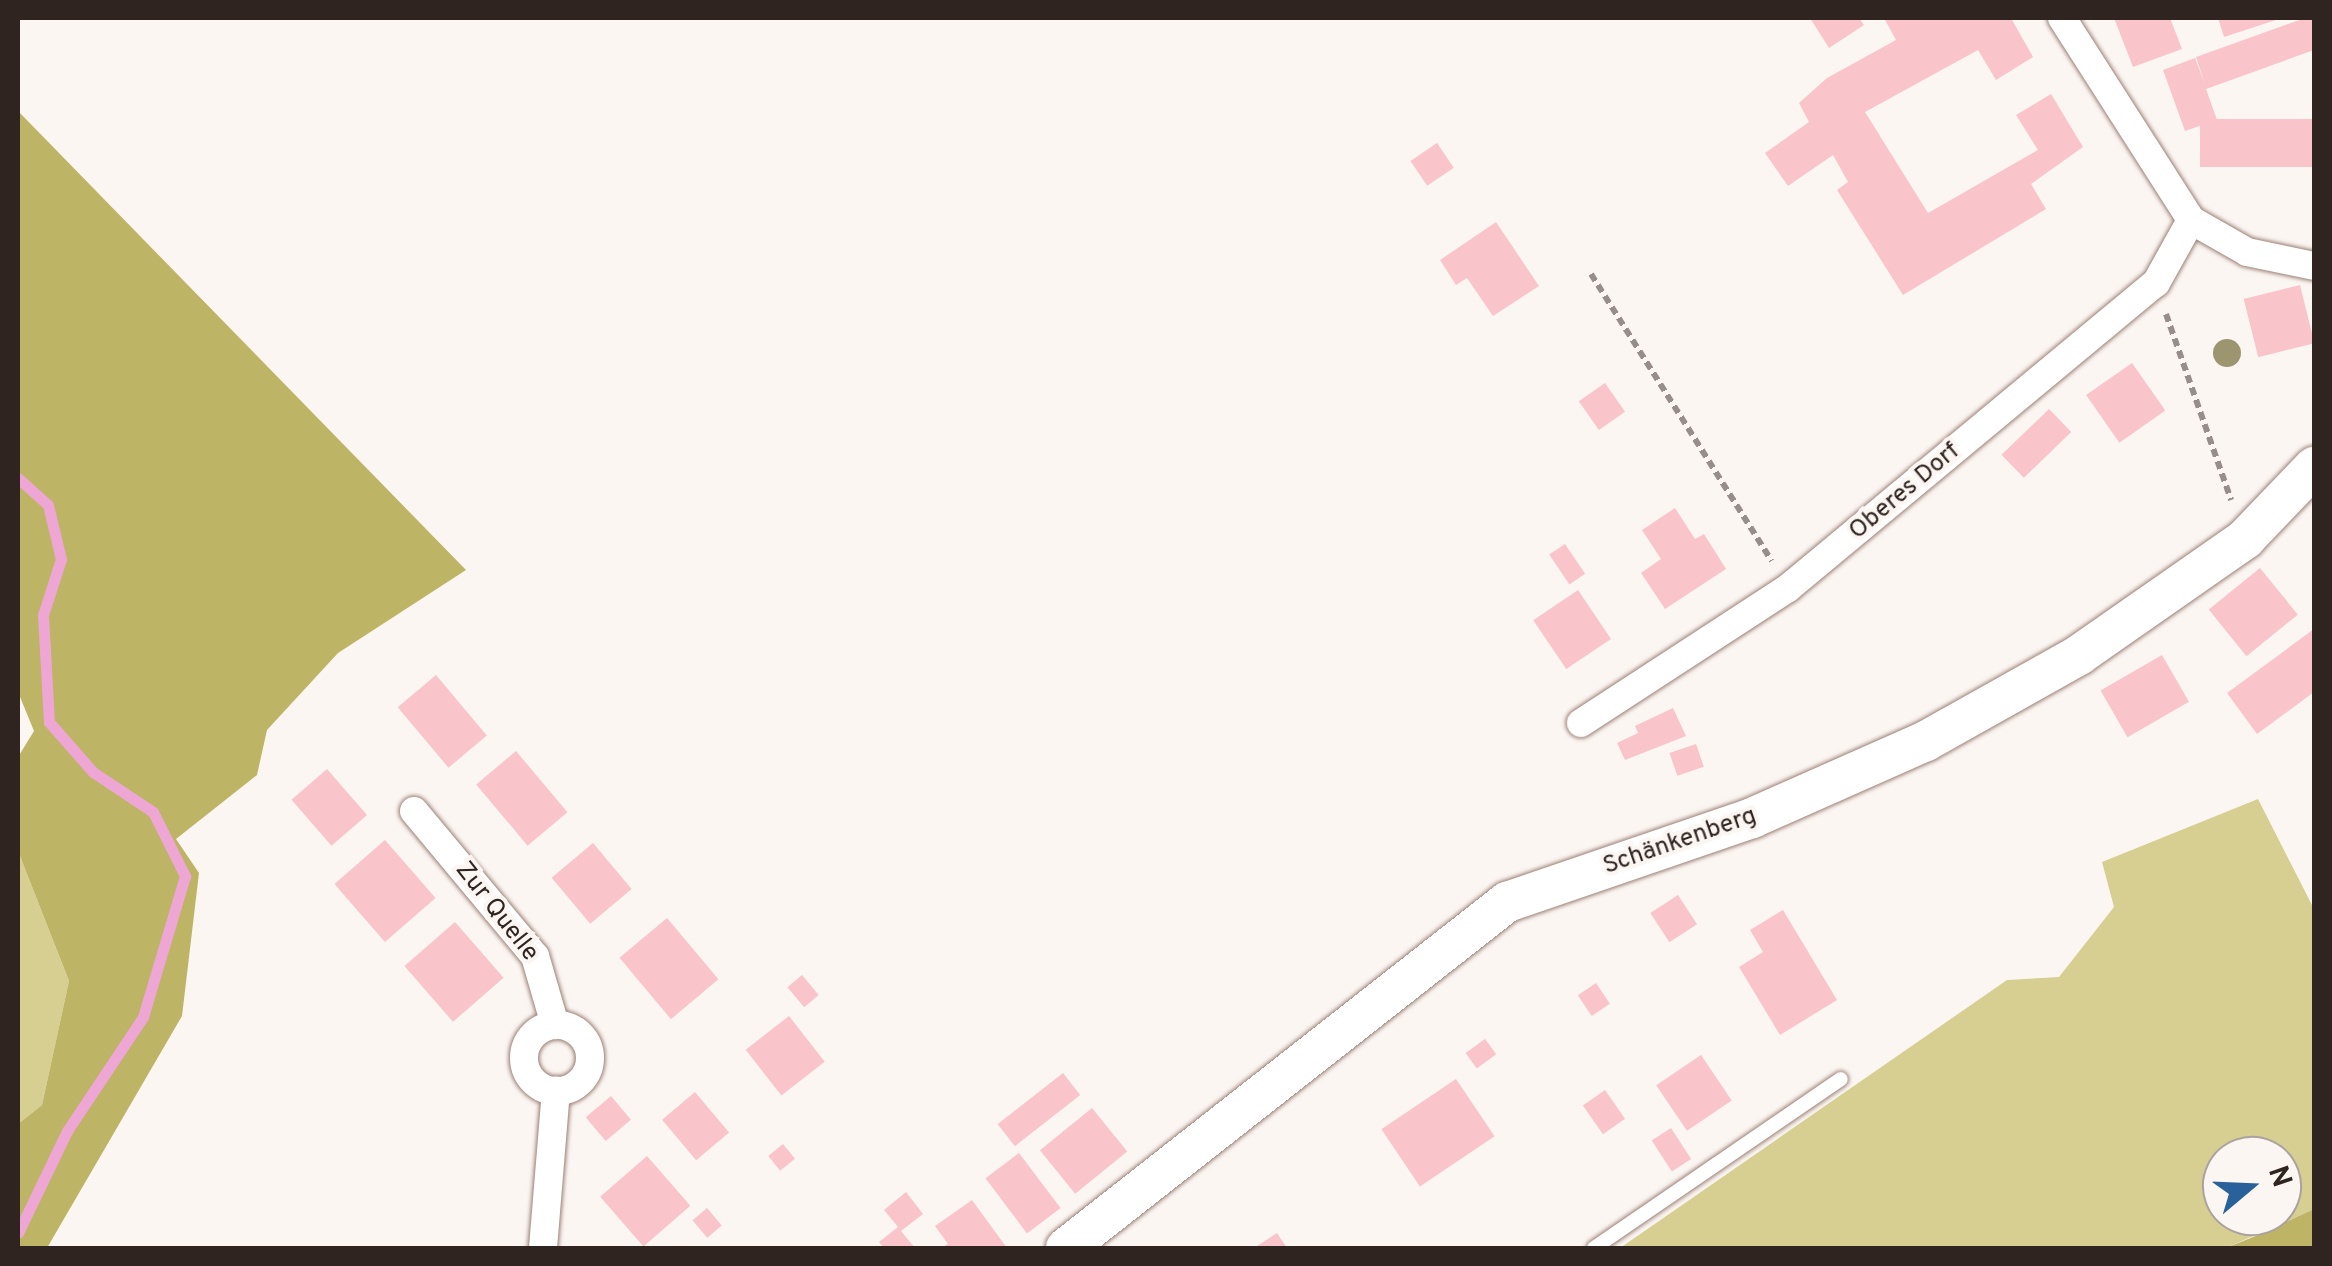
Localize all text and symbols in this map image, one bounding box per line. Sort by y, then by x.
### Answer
street label: Oberes Dorf [1844,437,1966,547]
street label: Schänkenberg [1599,802,1761,882]
street label: Zur Quelle [448,856,544,968]
north arrow [2202,1136,2302,1236]
text: N [2258,1162,2299,1192]

